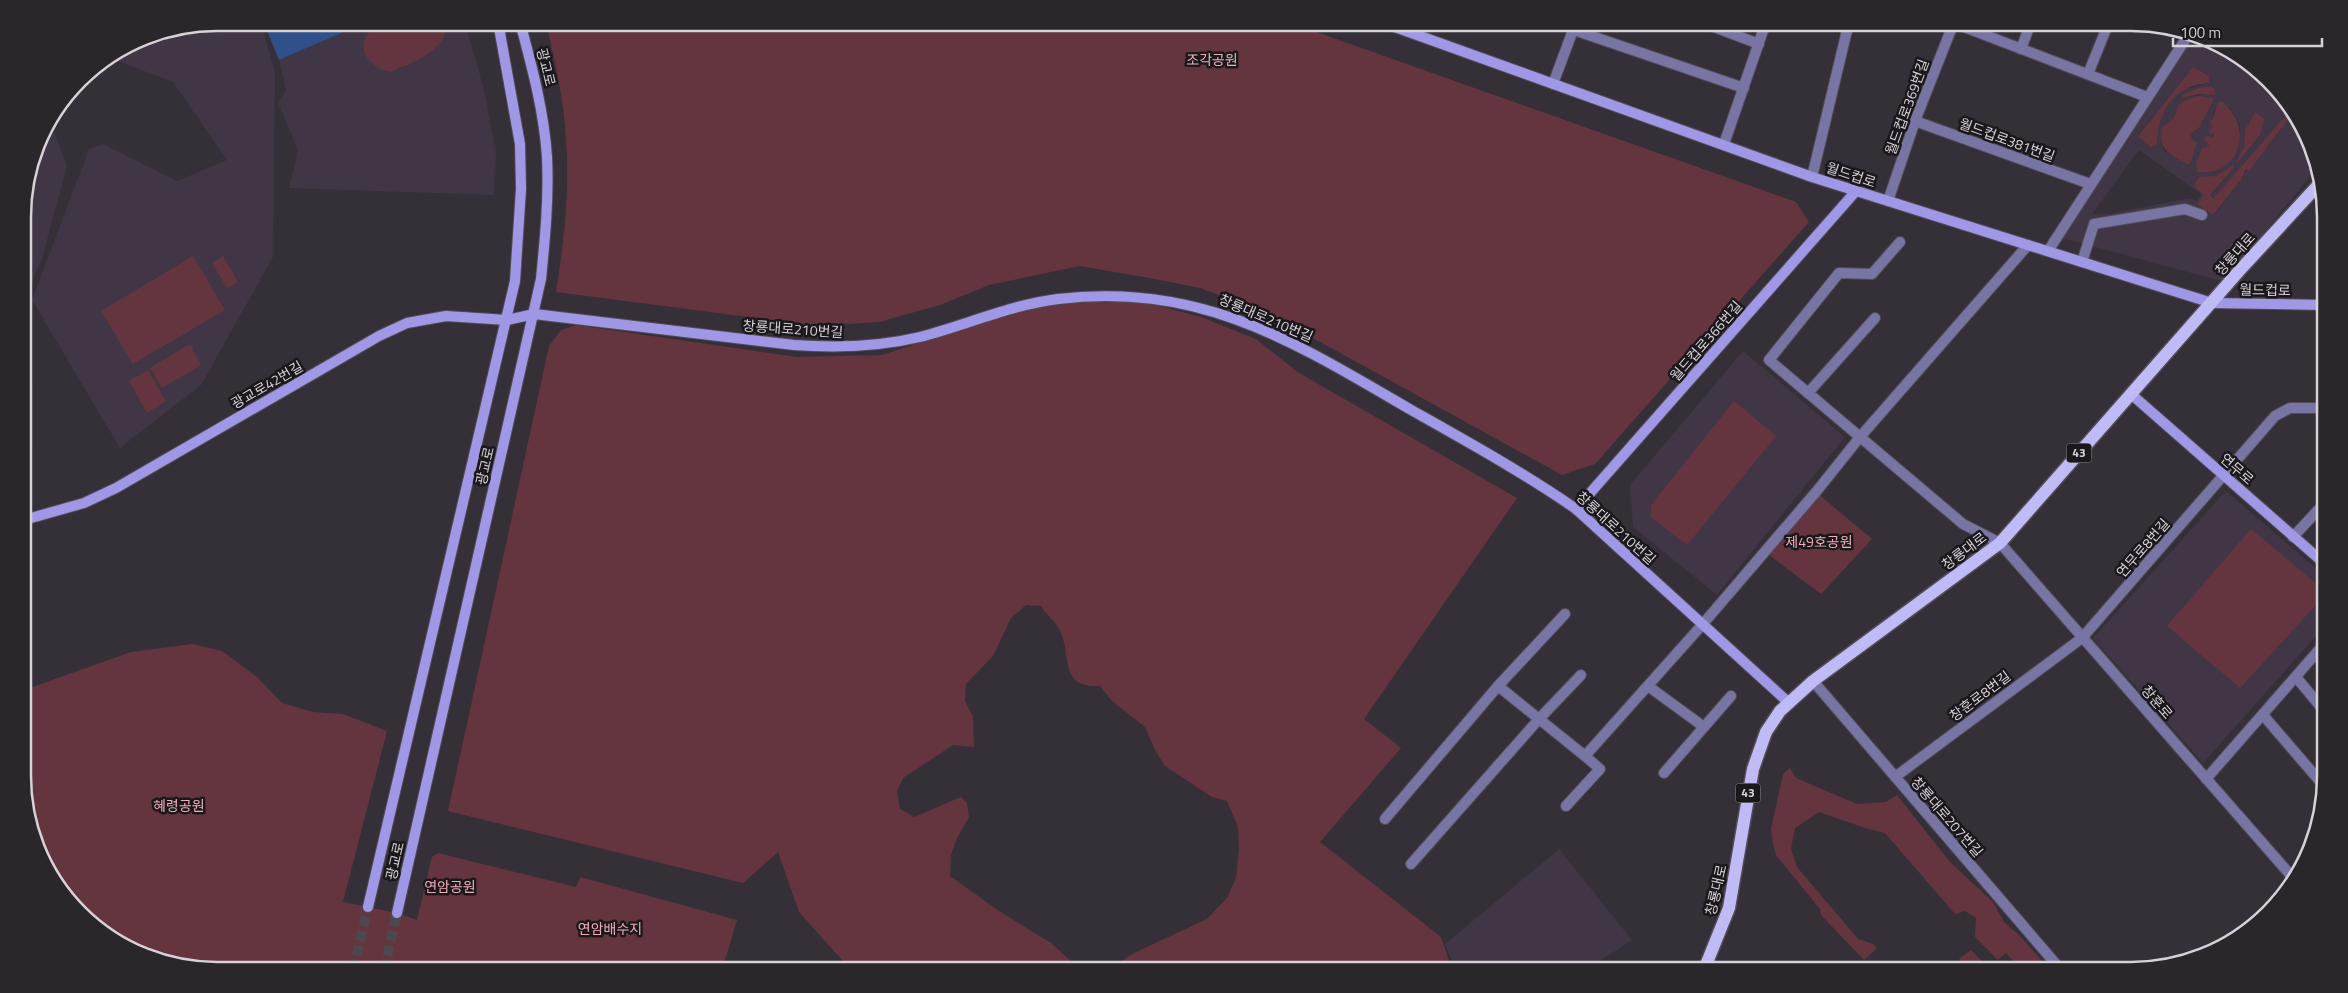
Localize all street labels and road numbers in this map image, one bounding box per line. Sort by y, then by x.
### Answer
street label: 광교로 [532,46,561,88]
street label: 월드컵로369번길 [1879,56,1934,158]
street label: 월드컵로381번길 [1956,112,2058,167]
street label: 월드컵로 [1823,157,1879,193]
street label: 창룡대로 [2210,227,2260,280]
street label: 월드컵로 [2239,279,2291,300]
street label: 창룡대로210번길 [1216,288,1317,347]
street label: 월드컵로366번길 [1665,296,1747,386]
street label: 창룡대로210번길 [742,315,844,342]
street label: 광교로42번길 [227,355,307,414]
road number: 43 [2066,443,2092,462]
street label: 광교로 [470,445,499,487]
street label: 연무로 [2216,448,2259,489]
street label: 창룡대로210번길 [1572,486,1661,569]
street label: 연무로8번길 [2111,514,2174,582]
street label: 창룡대로 [1937,527,1991,574]
street label: 창훈로8번길 [1945,665,2015,726]
street label: 창훈로 [2137,680,2178,723]
street label: 창룡대로207번길 [1906,772,1988,862]
road number: 43 [1736,784,1760,802]
street label: 광교로 [380,840,409,882]
street label: 창룡대로 [1699,862,1732,917]

